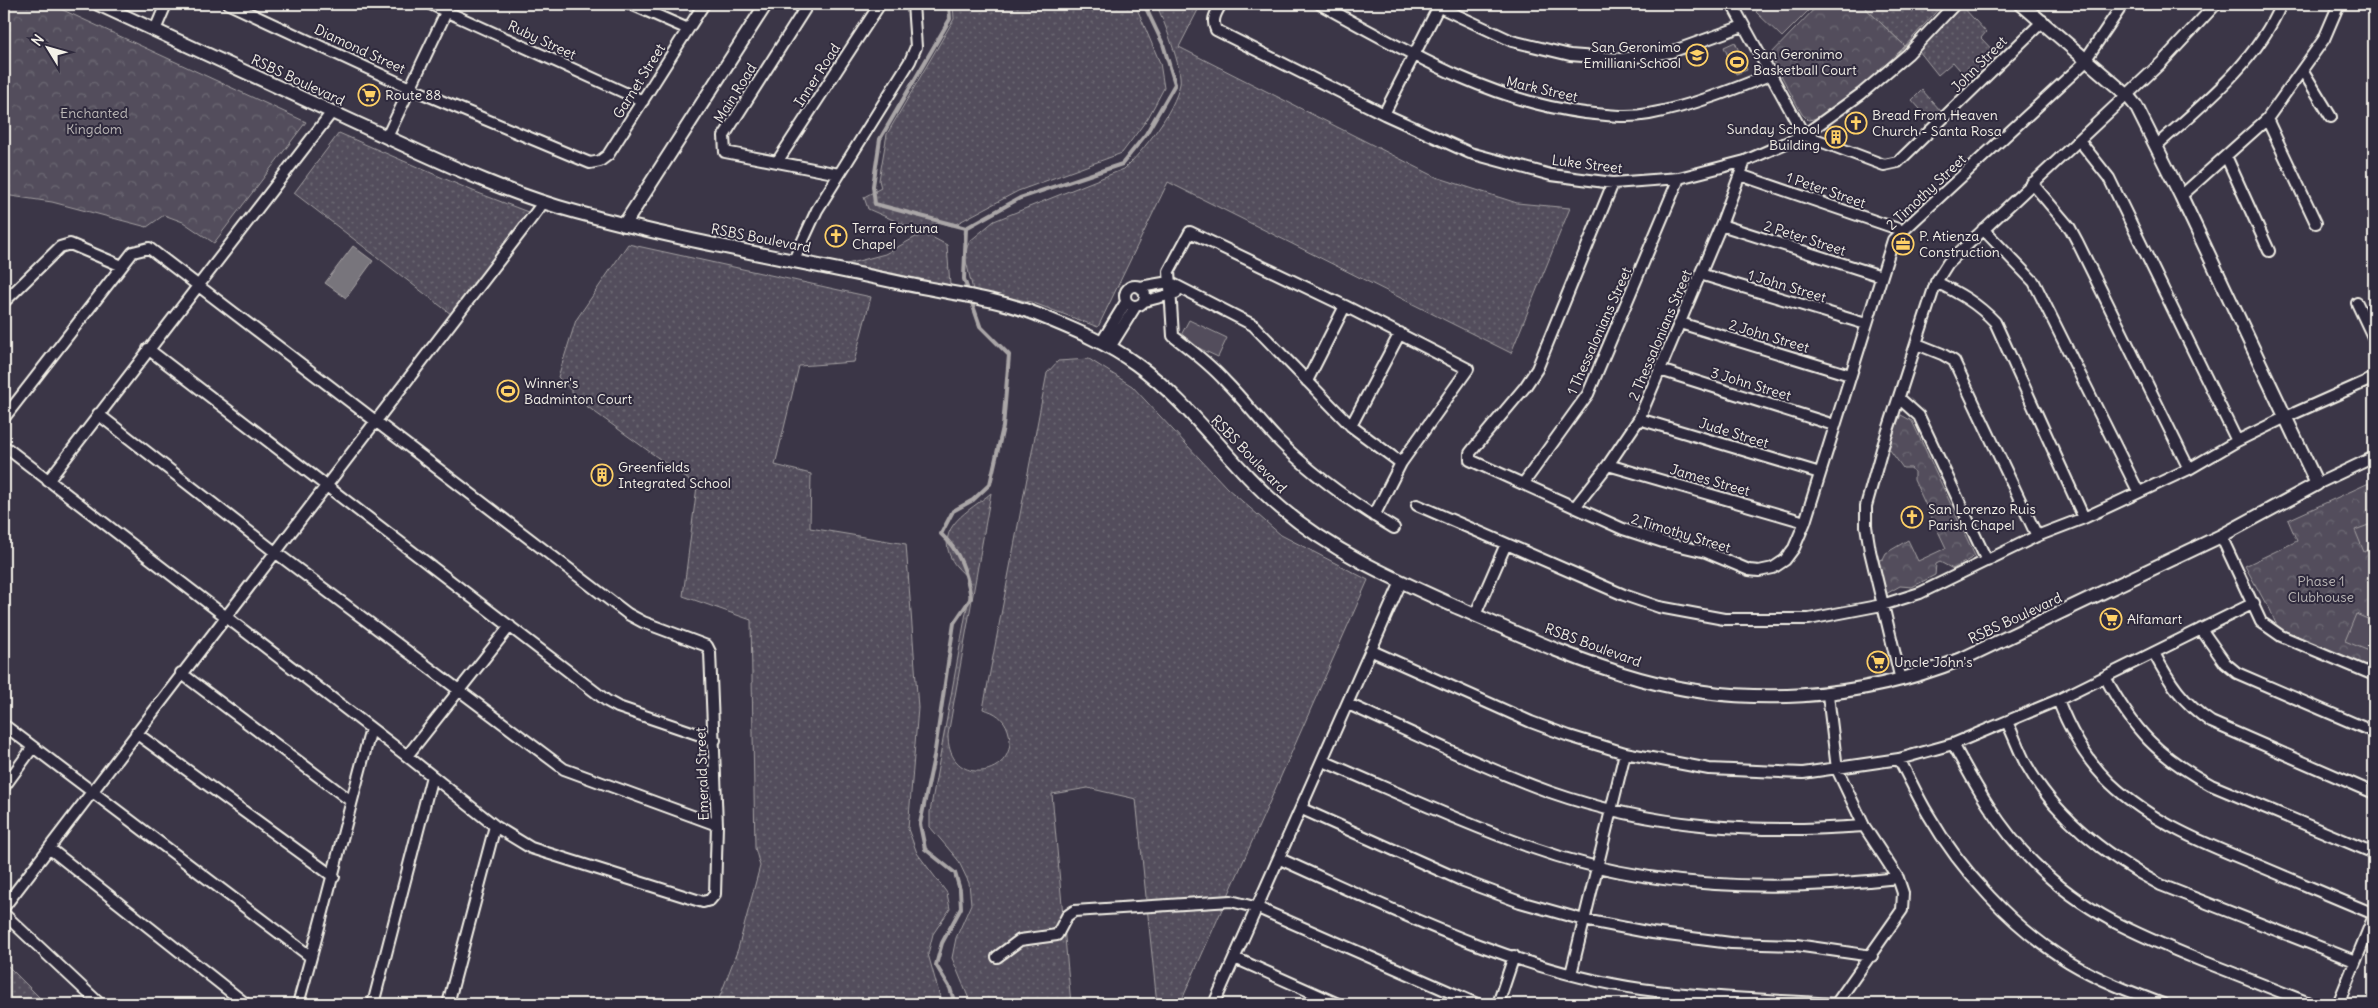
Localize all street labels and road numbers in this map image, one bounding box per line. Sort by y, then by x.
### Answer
street label: Ruby Street [505,16,579,64]
street label: Diamond Street [312,20,409,78]
street label: John Street [1947,32,2011,96]
street label: Garnet Street [609,40,669,122]
street label: Inner Road [790,40,844,110]
street label: RSBS Boulevard [248,50,348,110]
street label: Main Road [710,60,760,126]
street label: Mark Street [1505,72,1580,106]
street label: 2 Timothy Street [1882,150,1970,234]
street label: Luke Street [1551,151,1624,177]
street label: 1 Peter Street [1784,168,1868,212]
street label: 2 Peter Street [1762,216,1848,260]
street label: RSBS Boulevard [710,219,812,257]
street label: 1 Thessalonians Street [1563,264,1635,398]
street label: 1 John Street [1746,266,1828,306]
street label: 2 Thessalonians Street [1624,267,1696,403]
street label: 2 John Street [1727,315,1812,357]
street label: 3 John Street [1709,363,1794,405]
street label: RSBS Boulevard [1207,411,1291,497]
street label: Jude Street [1697,414,1771,452]
street label: James Street [1668,460,1752,500]
street label: 2 Timothy Street [1629,509,1733,557]
street label: RSBS Boulevard [1965,588,2065,648]
street label: RSBS Boulevard [1542,619,1644,671]
street label: Emerald Street [691,727,713,821]

